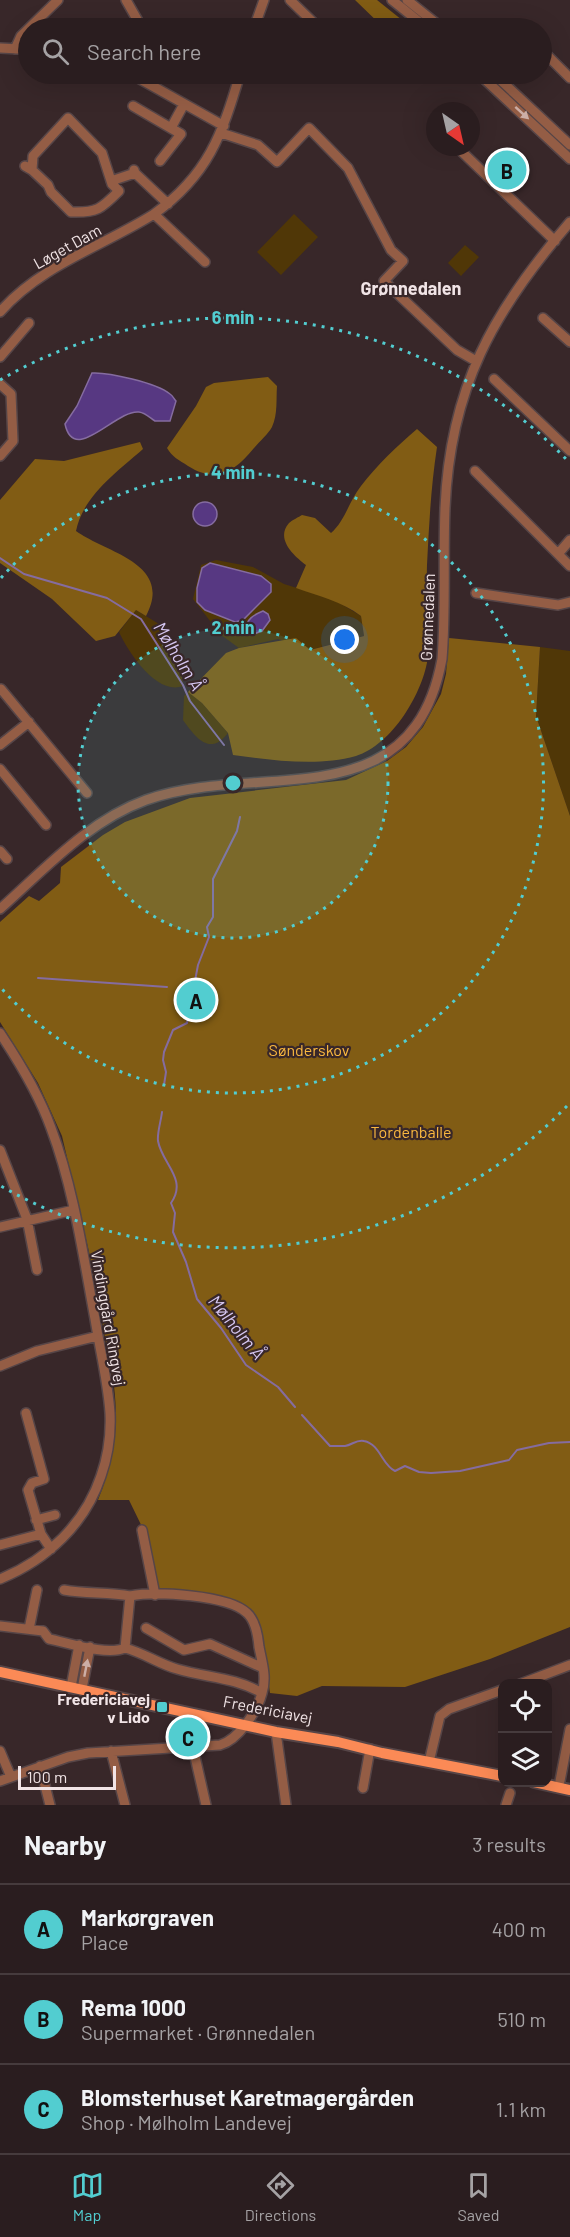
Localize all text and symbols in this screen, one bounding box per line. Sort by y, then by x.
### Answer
search box [18,18,552,84]
icon: search [39,35,72,68]
text: Search here [87,38,201,64]
north arrow [426,102,480,156]
one-way arrow [515,106,529,120]
pin: B [488,148,526,192]
street label: Løget Dam [30,220,104,272]
district label: Grønnedalen [361,277,461,299]
text: 6 min [212,306,254,328]
text: 4 min [211,461,255,483]
street label: Grønnedalen [416,573,438,661]
text: 2 min [211,616,255,638]
water label: Mølholm Å [149,617,209,695]
your location [330,625,359,654]
centre of rings [223,773,243,793]
pin: A [176,978,216,1022]
park label: Sønderskov [269,1040,350,1059]
park label: Tordenballe [370,1122,452,1141]
street label: Vindinggård Ringvej [88,1249,130,1387]
water label: Mølholm Å [204,1290,270,1364]
one-way arrow [82,1659,91,1678]
map controls [498,1679,552,1787]
button: locate [498,1679,552,1733]
place label: Fredericiavej v Lido [57,1689,150,1726]
street label: Fredericiavej [222,1691,314,1727]
marker: Fredericiavej v Lido [155,1700,169,1714]
pin: C [168,1714,207,1760]
button: layers [498,1733,552,1787]
scale bar [18,1763,116,1790]
text: 100 m [27,1767,67,1786]
text: Nearby [24,1829,106,1860]
text: 3 results [472,1832,546,1856]
text: Markørgraven [81,1904,214,1930]
text: A [37,1917,50,1941]
text: 400 m [492,1917,546,1941]
text: Place [81,1930,129,1954]
text: Rema 1000 [81,1994,186,2020]
text: B [37,2007,50,2031]
text: 510 m [497,2007,546,2031]
text: Supermarket · Grønnedalen [81,2020,315,2044]
text: Blomsterhuset Karetmagergården [81,2084,414,2110]
text: C [37,2097,50,2121]
text: 1.1 km [496,2097,546,2121]
text: Shop · Mølholm Landevej [81,2110,292,2134]
tab: Map [71,2169,104,2224]
tab: Directions [245,2169,316,2224]
tab: Saved [457,2169,499,2224]

